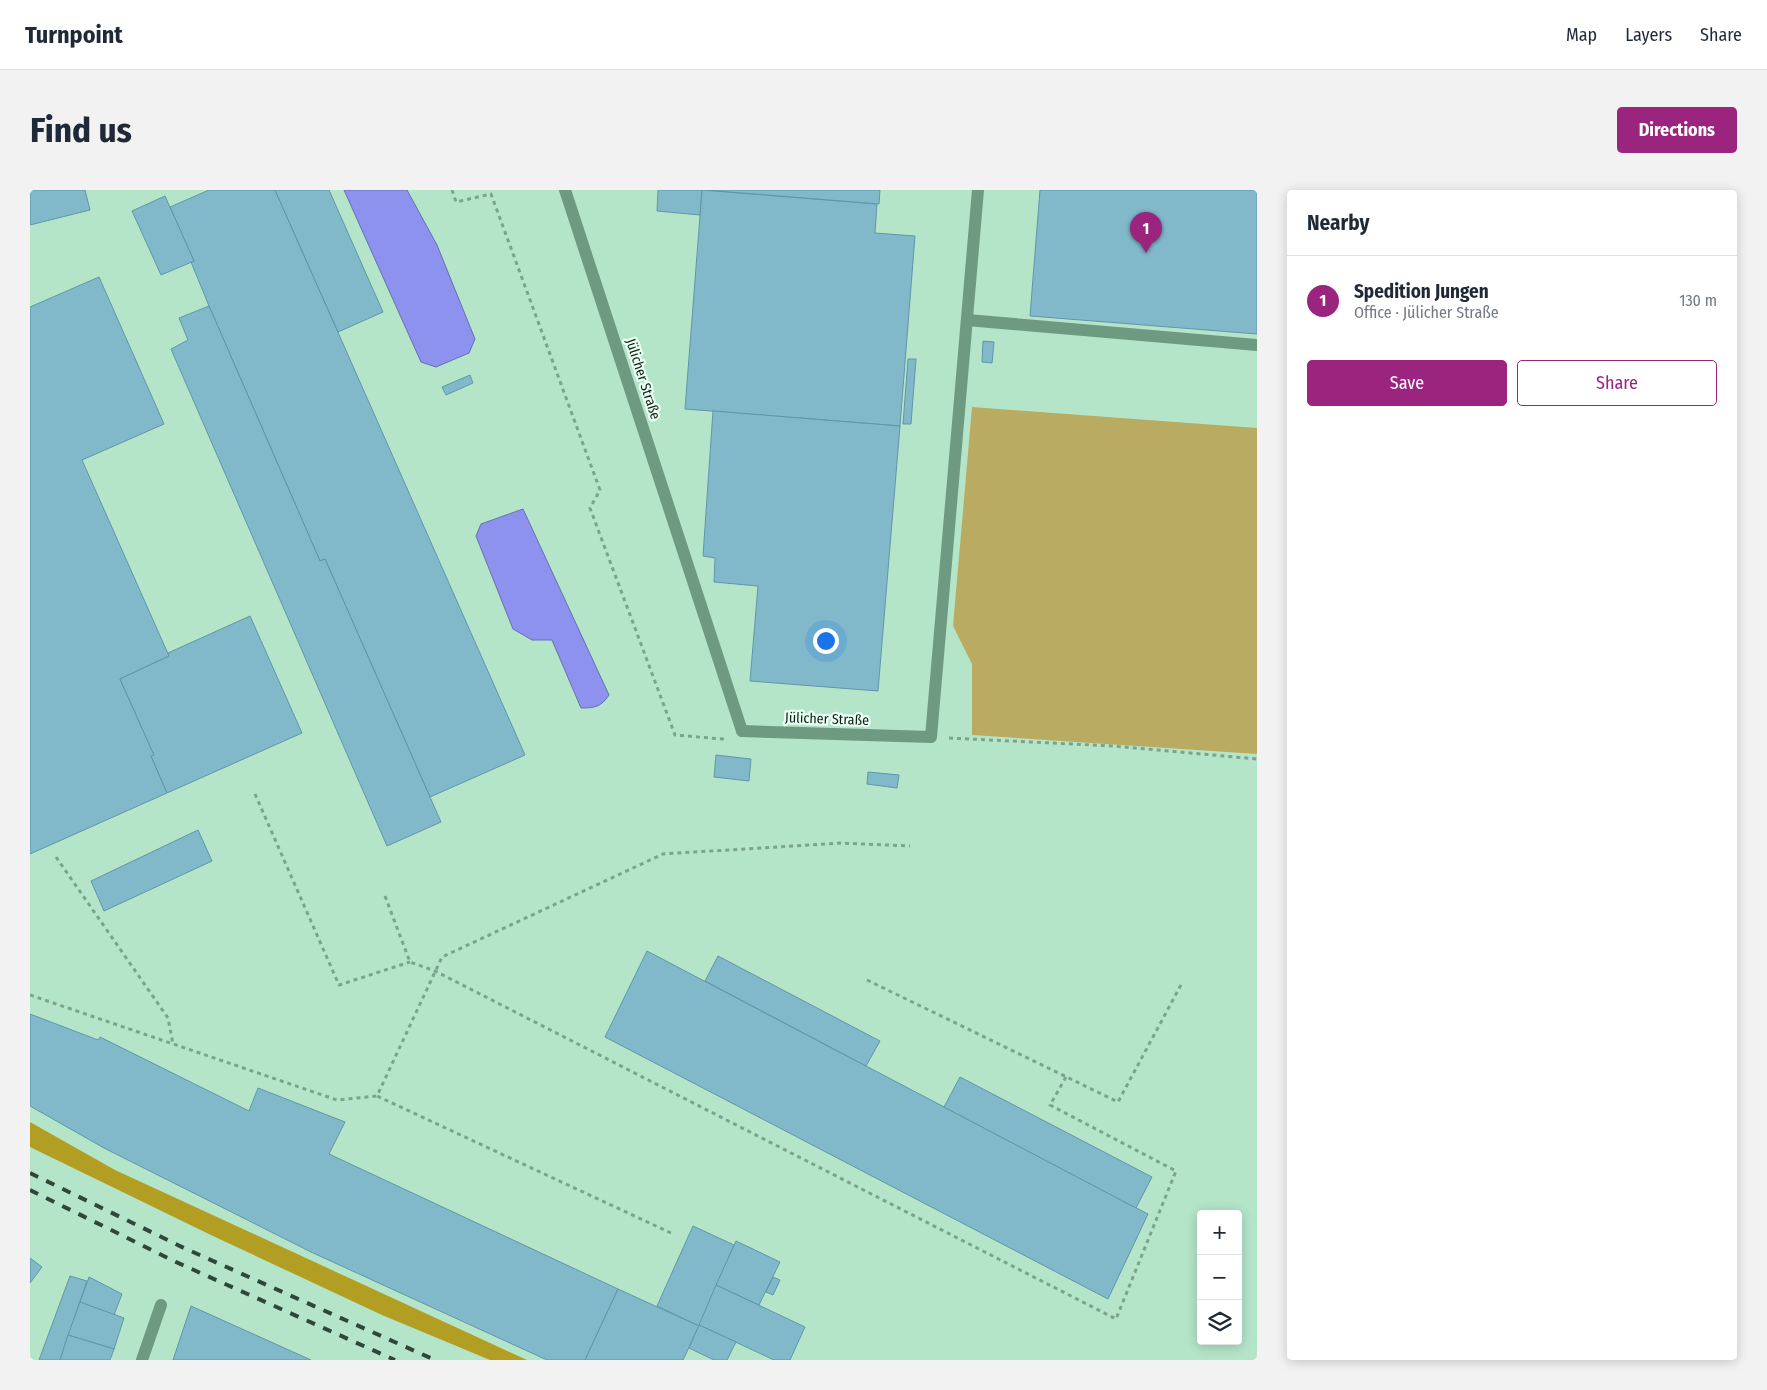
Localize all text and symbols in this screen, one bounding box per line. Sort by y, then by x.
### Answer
text: Turnpoint [25,21,123,49]
text: Map [1566,24,1597,46]
text: Layers [1625,24,1672,46]
text: Share [1700,24,1742,46]
button: Directions [1617,107,1737,153]
text: Find us [30,109,132,151]
text: Nearby [1307,210,1369,236]
pin: 1 [1130,212,1162,253]
text: Spedition Jungen [1354,280,1489,303]
text: 1 [1320,291,1326,310]
text: 130 m [1679,291,1717,310]
text: Office · Jülicher Straße [1354,303,1499,322]
street label: Jülicher Straße [622,336,664,422]
button: Save [1307,360,1507,406]
button: Share [1517,360,1717,406]
your location [813,628,839,654]
street label: Jülicher Straße [785,709,869,729]
map controls [1197,1210,1242,1345]
button: + [1197,1210,1242,1255]
button: − [1197,1255,1242,1300]
button: layers [1197,1300,1242,1345]

